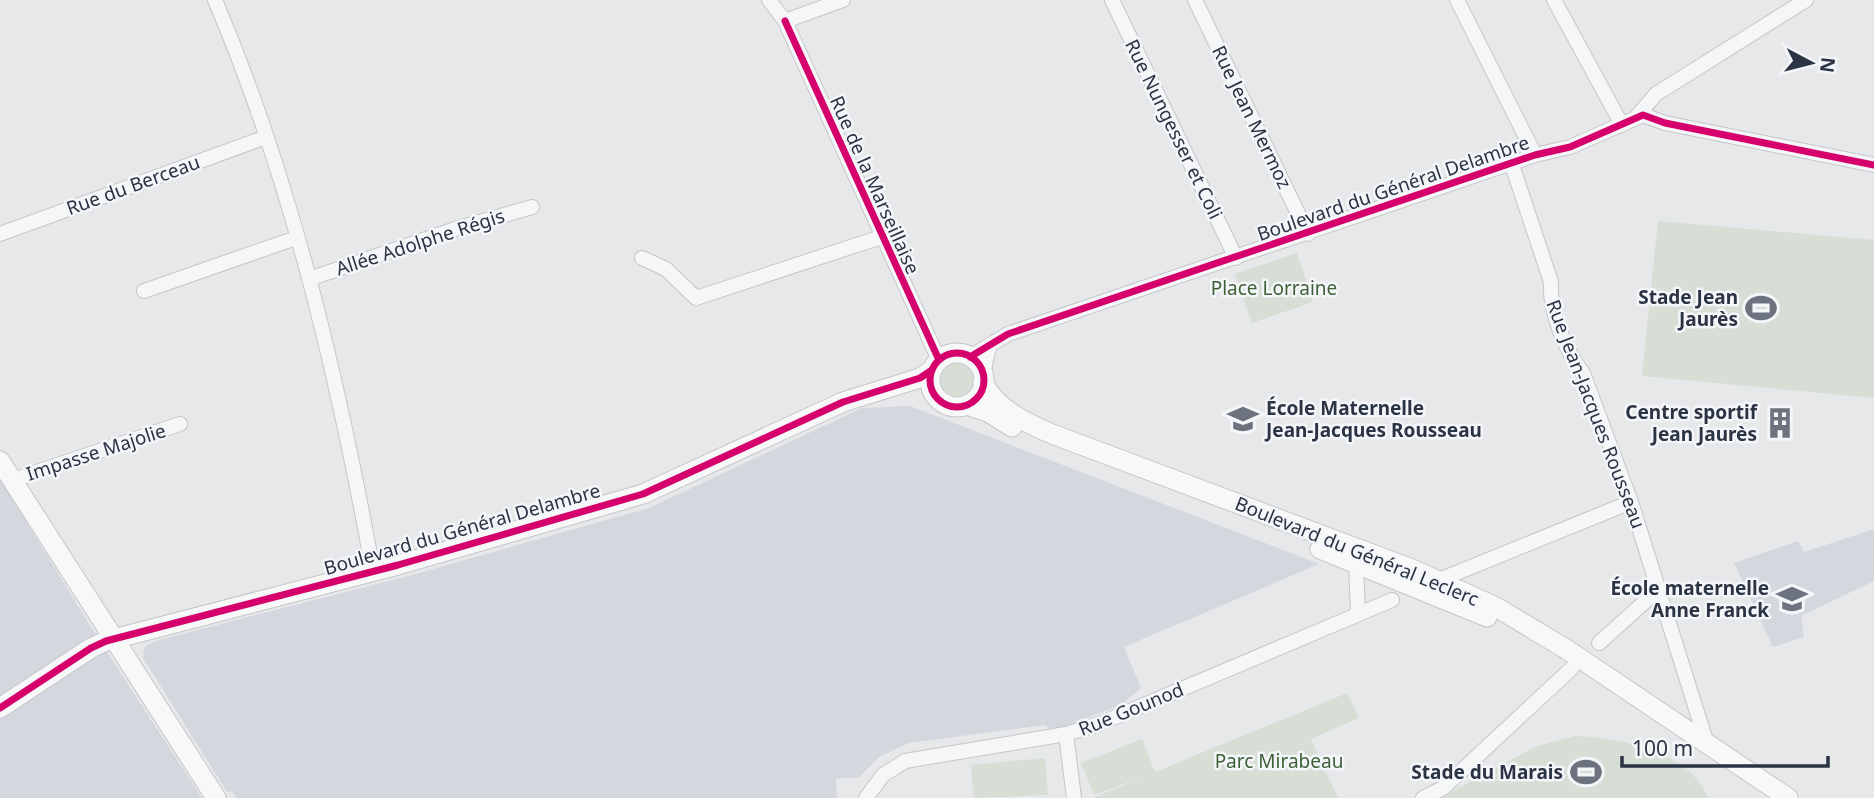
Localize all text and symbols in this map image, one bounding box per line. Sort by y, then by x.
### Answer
north arrow [1776,28,1846,98]
street label: Rue Nungesser et Coli [1119,35,1229,223]
street label: Rue Jean Mermoz [1206,41,1298,193]
text: N [1814,56,1842,74]
street label: Rue de la Marseillaise [824,92,926,278]
street label: Boulevard du Général Delambre [1253,129,1533,247]
street label: Rue du Berceau [63,149,203,221]
street label: Allée Adolphe Régis [332,202,508,282]
park label: Place Lorraine [1211,275,1337,301]
place label: Stade Jean Jaurès [1638,284,1738,332]
sports icon: Stade Jean Jaurès [1744,291,1778,325]
street label: Rue Jean-Jacques Rousseau [1540,296,1652,532]
place label: École Maternelle Jean-Jacques Rousseau [1264,395,1482,443]
place label: Centre sportif Jean Jaurès [1625,399,1759,447]
school or university icon: École Maternelle Jean-Jacques Rousseau [1226,402,1260,436]
building icon: Centre sportif Jean Jaurès [1763,406,1797,440]
street label: Impasse Majolie [23,417,169,487]
street label: Boulevard du Général Delambre [321,477,603,581]
street label: Boulevard du Général Leclerc [1231,490,1483,612]
place label: École maternelle Anne Franck [1610,575,1769,623]
school or university icon: École maternelle Anne Franck [1775,582,1809,616]
street label: Rue Gounod [1075,676,1187,742]
scale bar [1622,724,1828,768]
text: 100 m [1632,734,1693,762]
park label: Parc Mirabeau [1215,748,1343,774]
sports icon: Stade du Marais [1569,755,1603,789]
place label: Stade du Marais [1411,759,1563,785]

